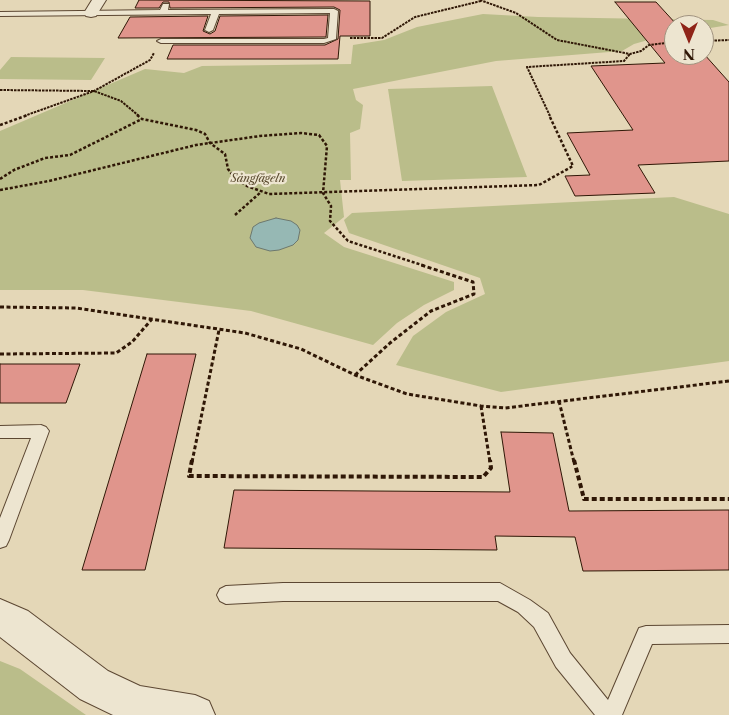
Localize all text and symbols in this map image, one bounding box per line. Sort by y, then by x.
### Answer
north arrow [664,15,714,65]
text: N [683,45,695,63]
park label: Sångfågeln [231,172,285,186]

